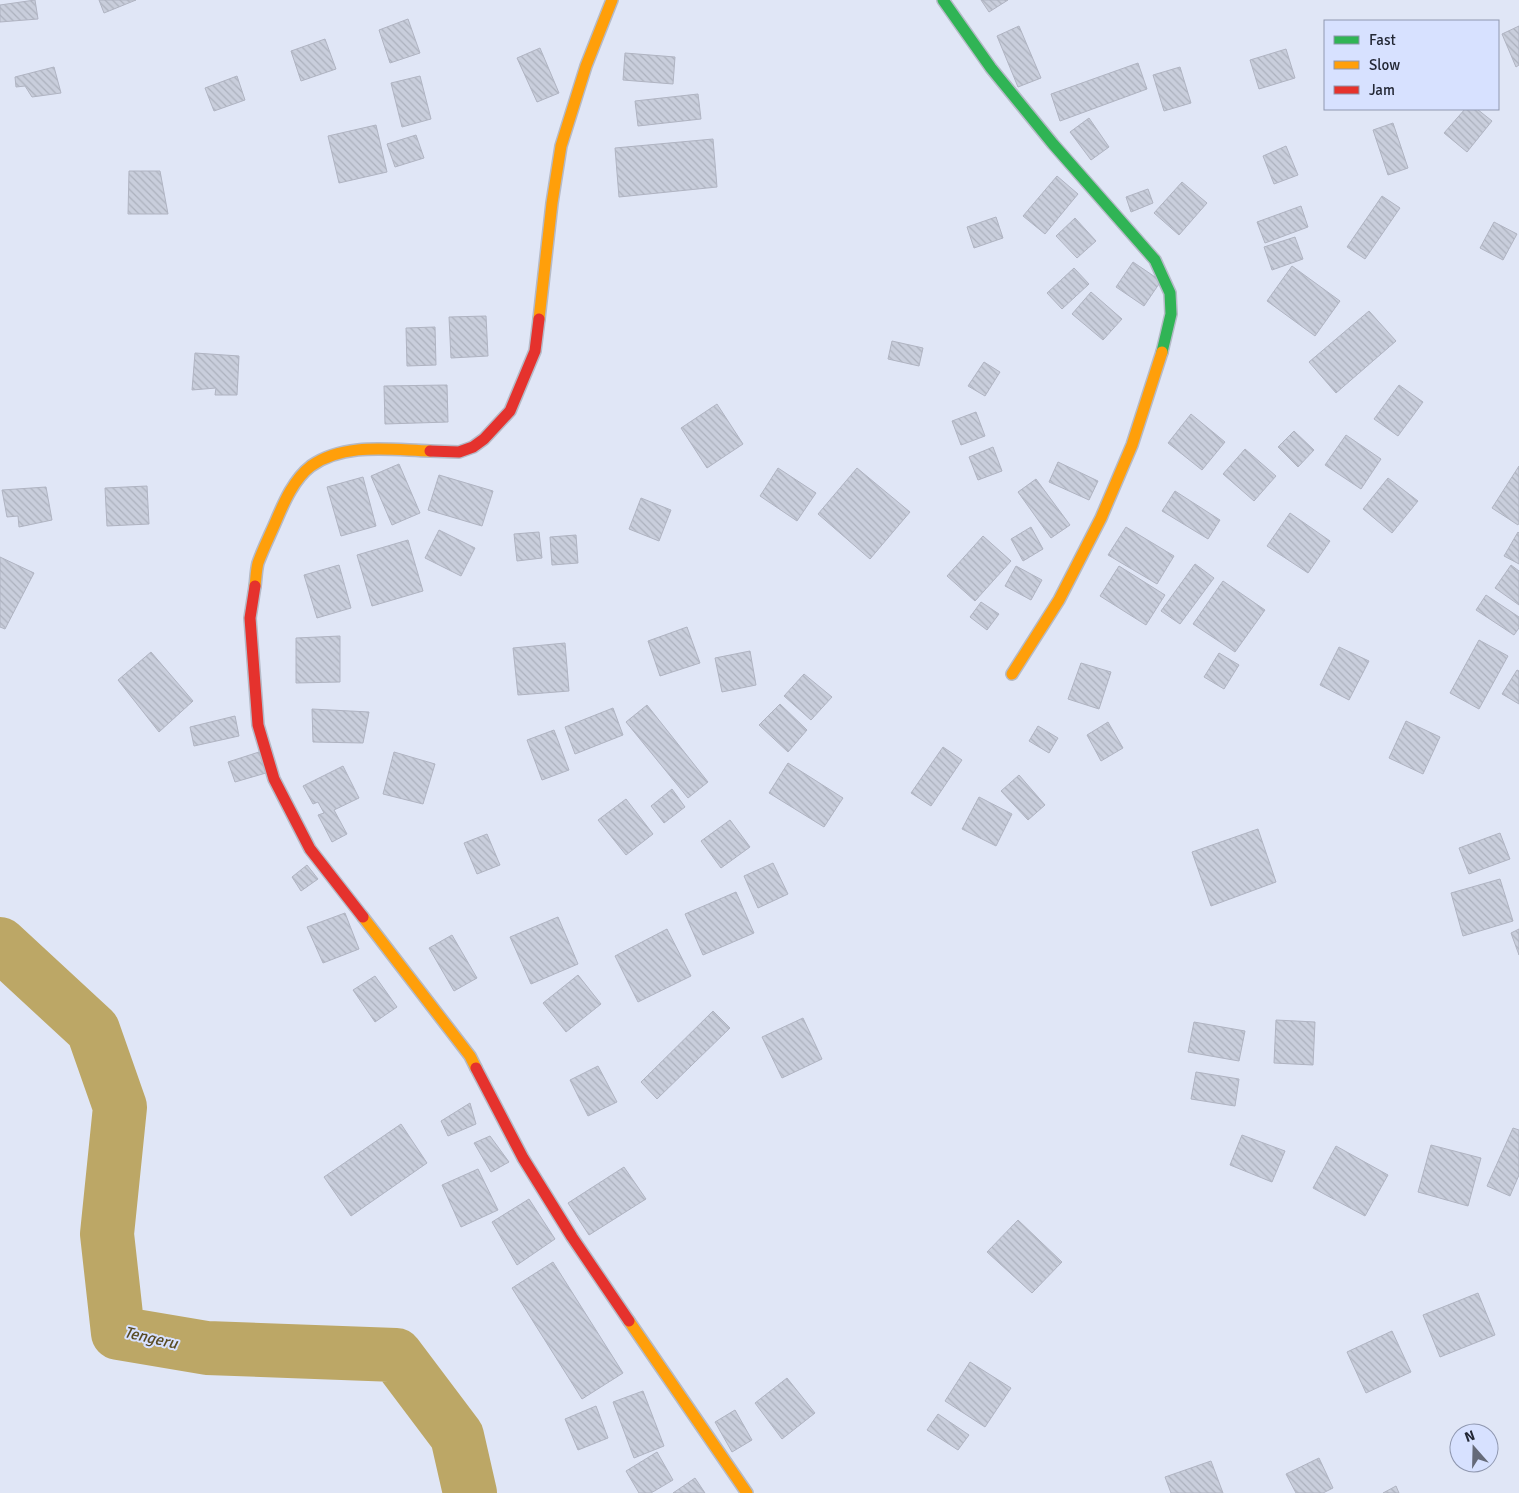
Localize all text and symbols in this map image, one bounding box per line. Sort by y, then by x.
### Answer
legend [1324,20,1499,110]
text: Fast [1369,31,1396,49]
text: Slow [1369,56,1400,74]
text: Jam [1369,81,1395,99]
water label: Tengeru [122,1322,181,1354]
north arrow [1449,1423,1499,1473]
text: N [1462,1427,1477,1446]

